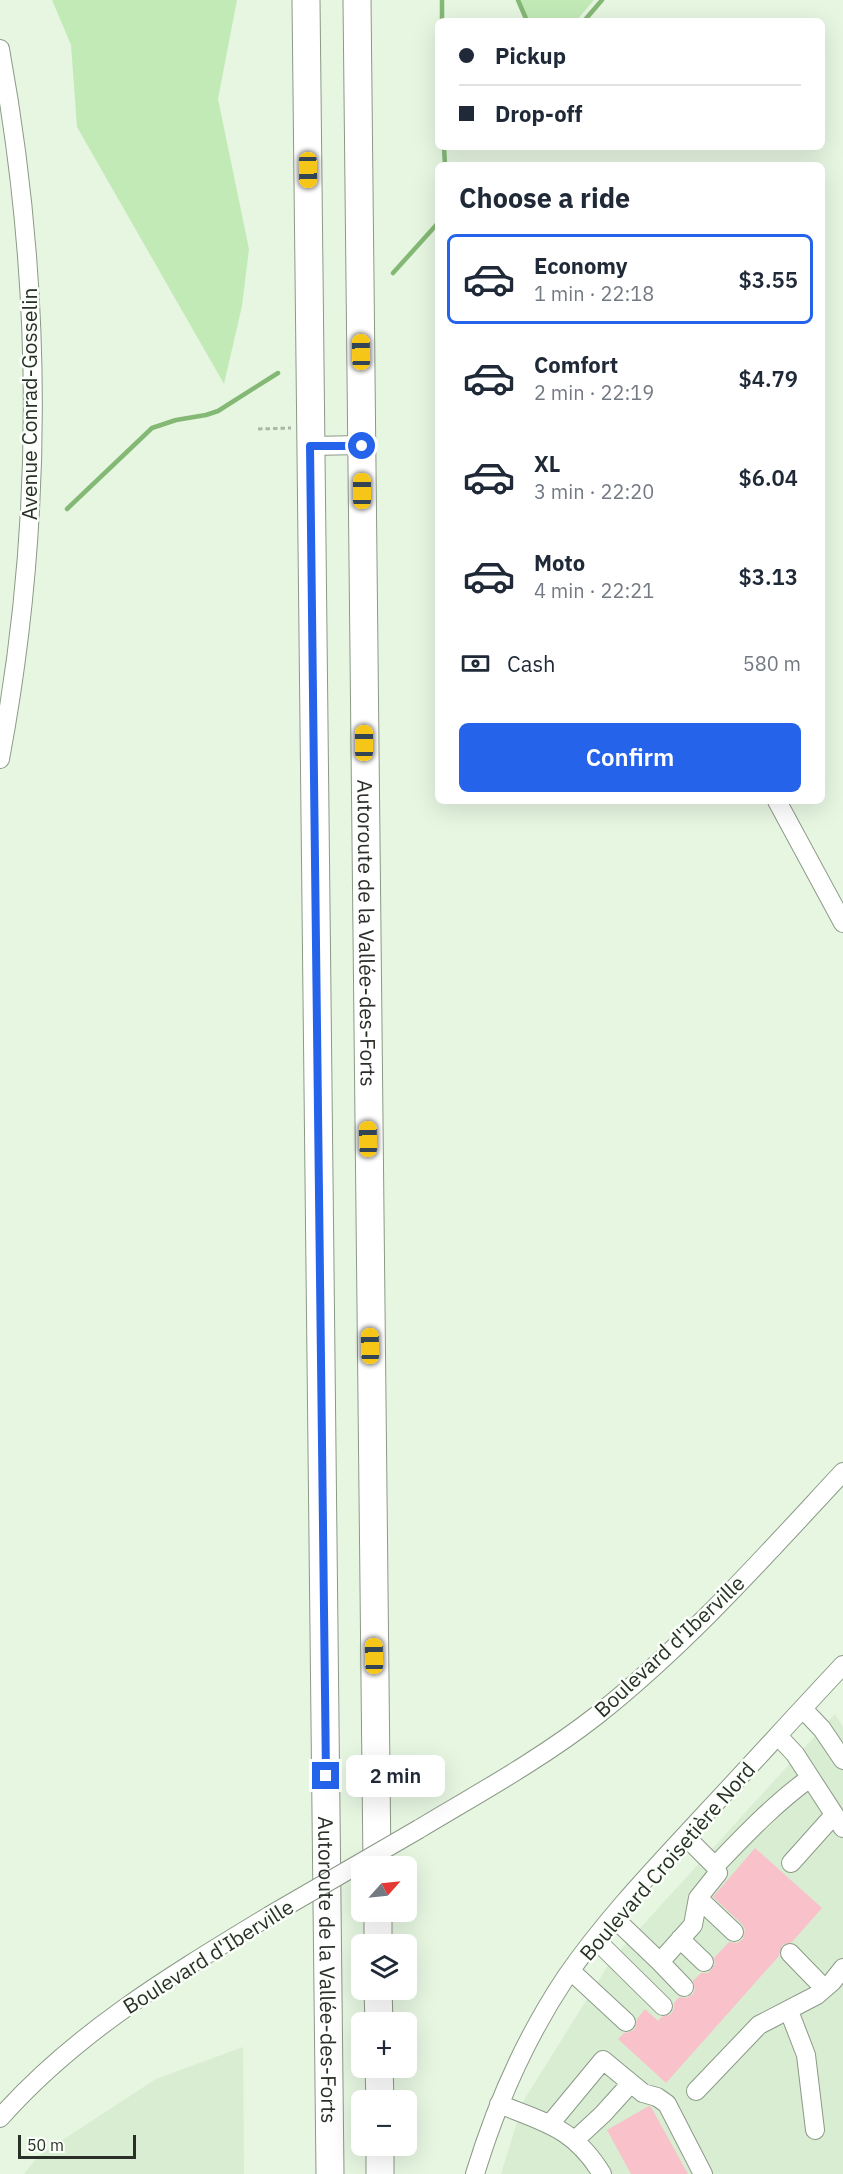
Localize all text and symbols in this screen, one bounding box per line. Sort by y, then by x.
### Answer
text: Pickup [495,41,566,70]
text: Drop-off [495,99,582,128]
car [299,152,317,188]
text: Choose a ride [459,180,630,215]
text: Economy [534,251,628,280]
icon: car [462,252,516,306]
text: $3.55 [739,265,798,294]
text: 1 min · 22:18 [534,280,654,307]
street label: Avenue Conrad-Gosselin [15,288,43,520]
car [352,334,370,370]
text: Comfort [534,350,618,379]
icon: car [462,351,516,405]
text: $4.79 [739,364,798,393]
text: 2 min · 22:19 [534,379,654,406]
route start [348,432,375,459]
text: XL [534,449,560,478]
icon: car [462,450,516,504]
text: $6.04 [739,463,798,492]
car [353,473,371,509]
text: 3 min · 22:20 [534,478,654,505]
text: Moto [534,548,585,577]
icon: car [462,549,516,603]
text: $3.13 [739,562,798,591]
text: 4 min · 22:21 [534,577,654,604]
icon: cash [459,647,492,680]
text: Cash [507,649,556,678]
text: 580 m [743,650,801,677]
button: Confirm [459,723,801,792]
car [355,725,373,761]
street label: Autoroute de la Vallée-des-Forts [351,779,383,1087]
car [359,1121,377,1157]
car [361,1328,379,1364]
street label: Boulevard d'Iberville [588,1569,750,1723]
car [365,1638,383,1674]
callout: 2 min [347,1755,446,1797]
street label: Boulevard Croisetière Nord [573,1756,761,1966]
route end [312,1762,339,1789]
text: 2 min [370,1762,421,1789]
street label: Autoroute de la Vallée-des-Forts [312,1816,343,2124]
north arrow [351,1856,417,1922]
map controls [351,1856,417,2156]
street label: Boulevard d'Iberville [117,1892,299,2020]
button: layers [351,1934,417,2000]
button: + [351,2012,417,2078]
button: − [351,2090,417,2156]
scale bar [18,2132,136,2160]
text: 50 m [27,2135,64,2155]

